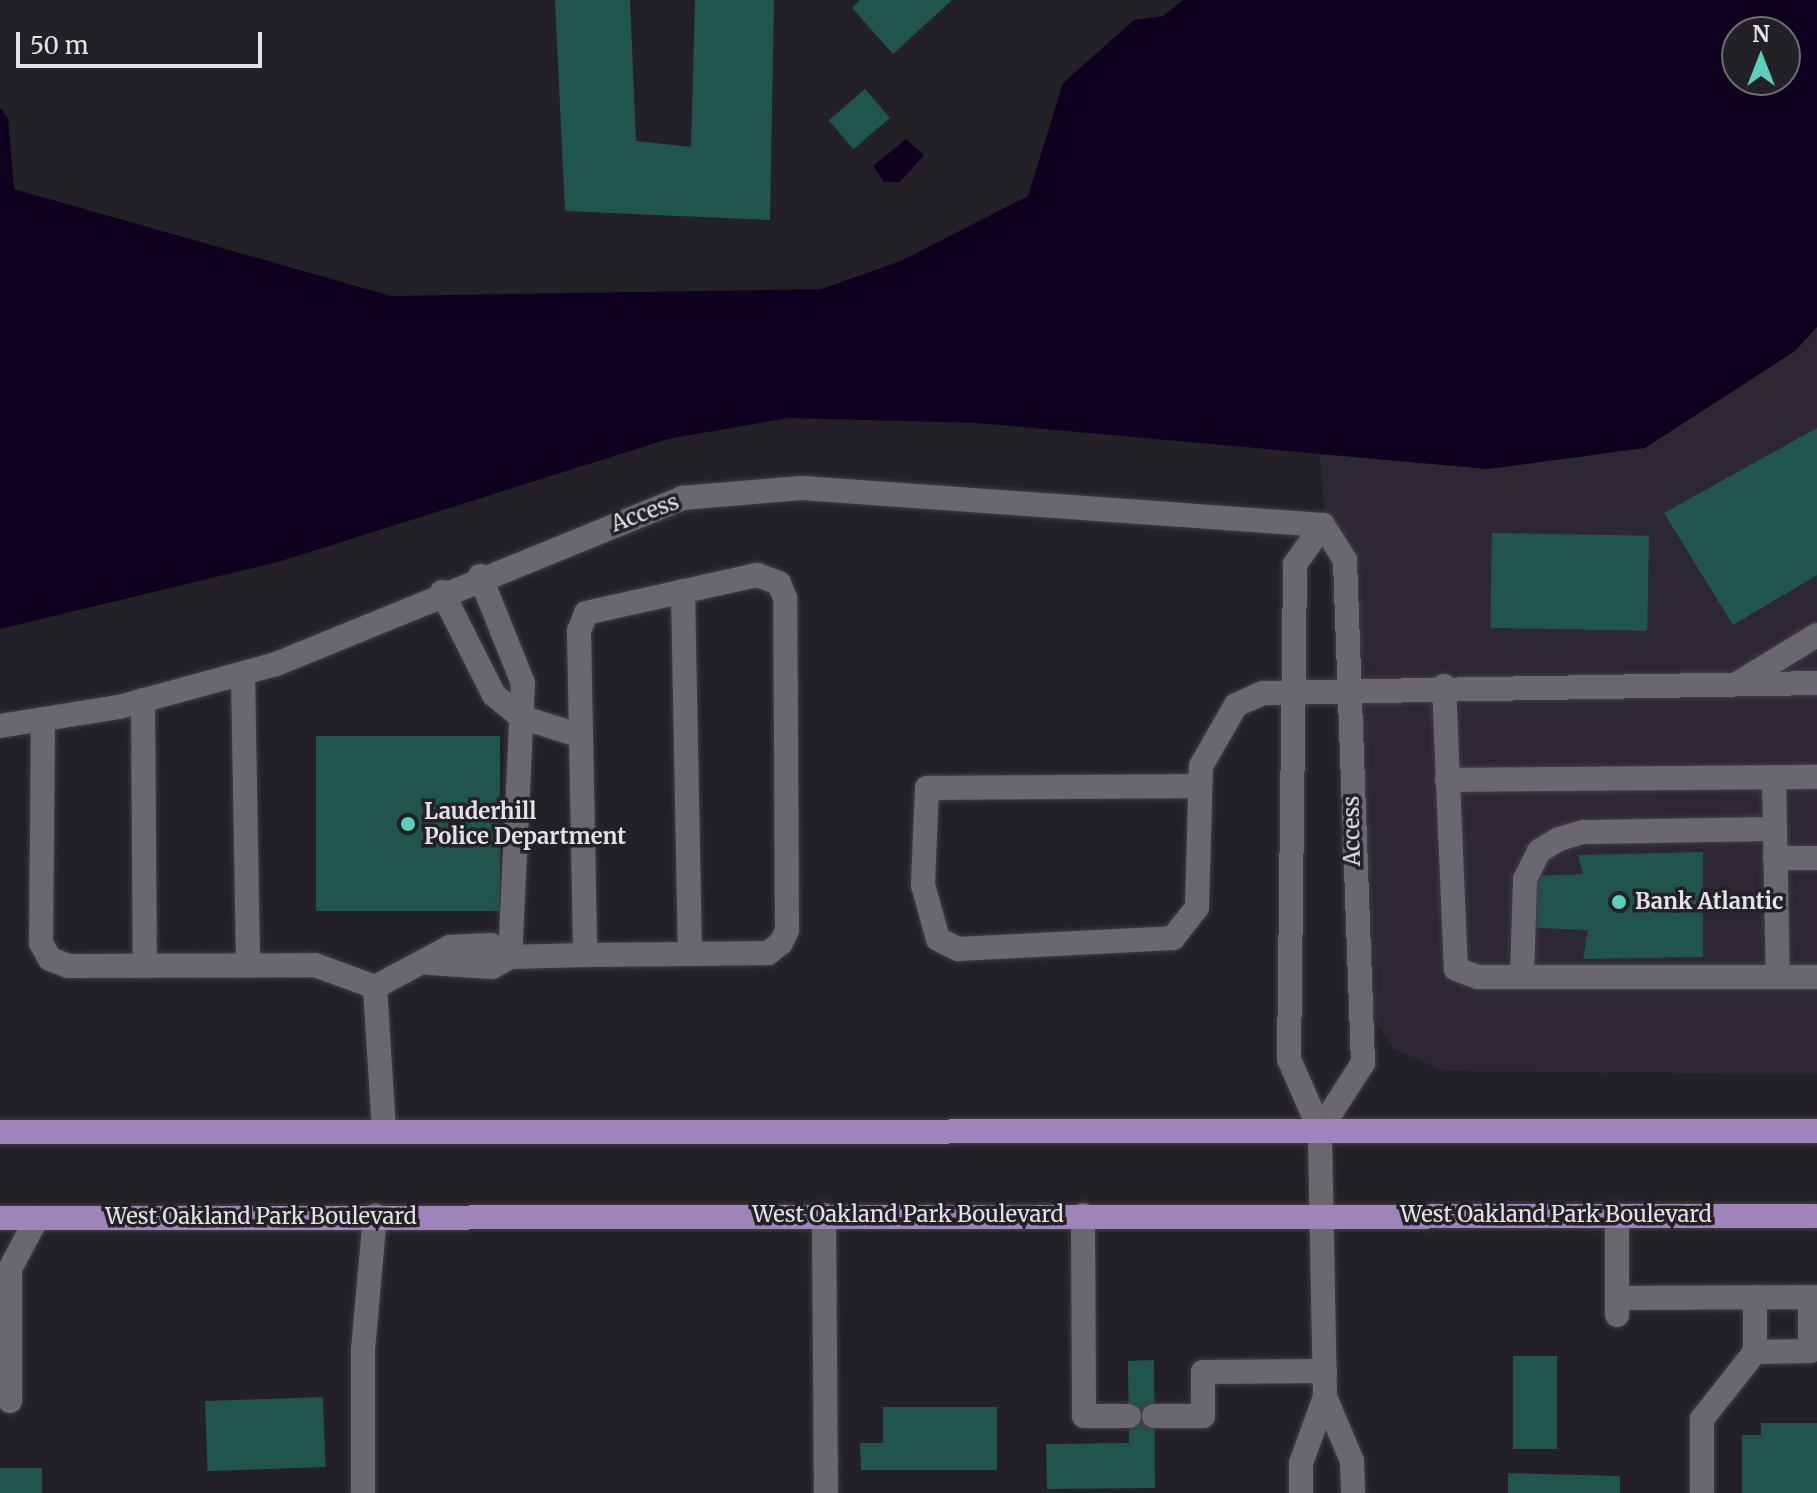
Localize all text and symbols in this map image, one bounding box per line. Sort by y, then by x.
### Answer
scale bar [20,16,266,66]
north arrow [1721,16,1801,96]
text: N [1752,20,1770,48]
text: 50 m [30,30,89,61]
street label: Access [607,489,683,537]
street label: Access [1338,796,1366,866]
place label: Lauderhill Police Department [424,798,626,850]
marker: Lauderhill Police Department [399,815,417,833]
place label: Bank Atlantic [1635,889,1783,915]
marker: Bank Atlantic [1610,893,1628,911]
street label: West Oakland Park Boulevard [752,1202,1064,1228]
street label: West Oakland Park Boulevard [1400,1202,1712,1228]
street label: West Oakland Park Boulevard [105,1204,417,1230]

